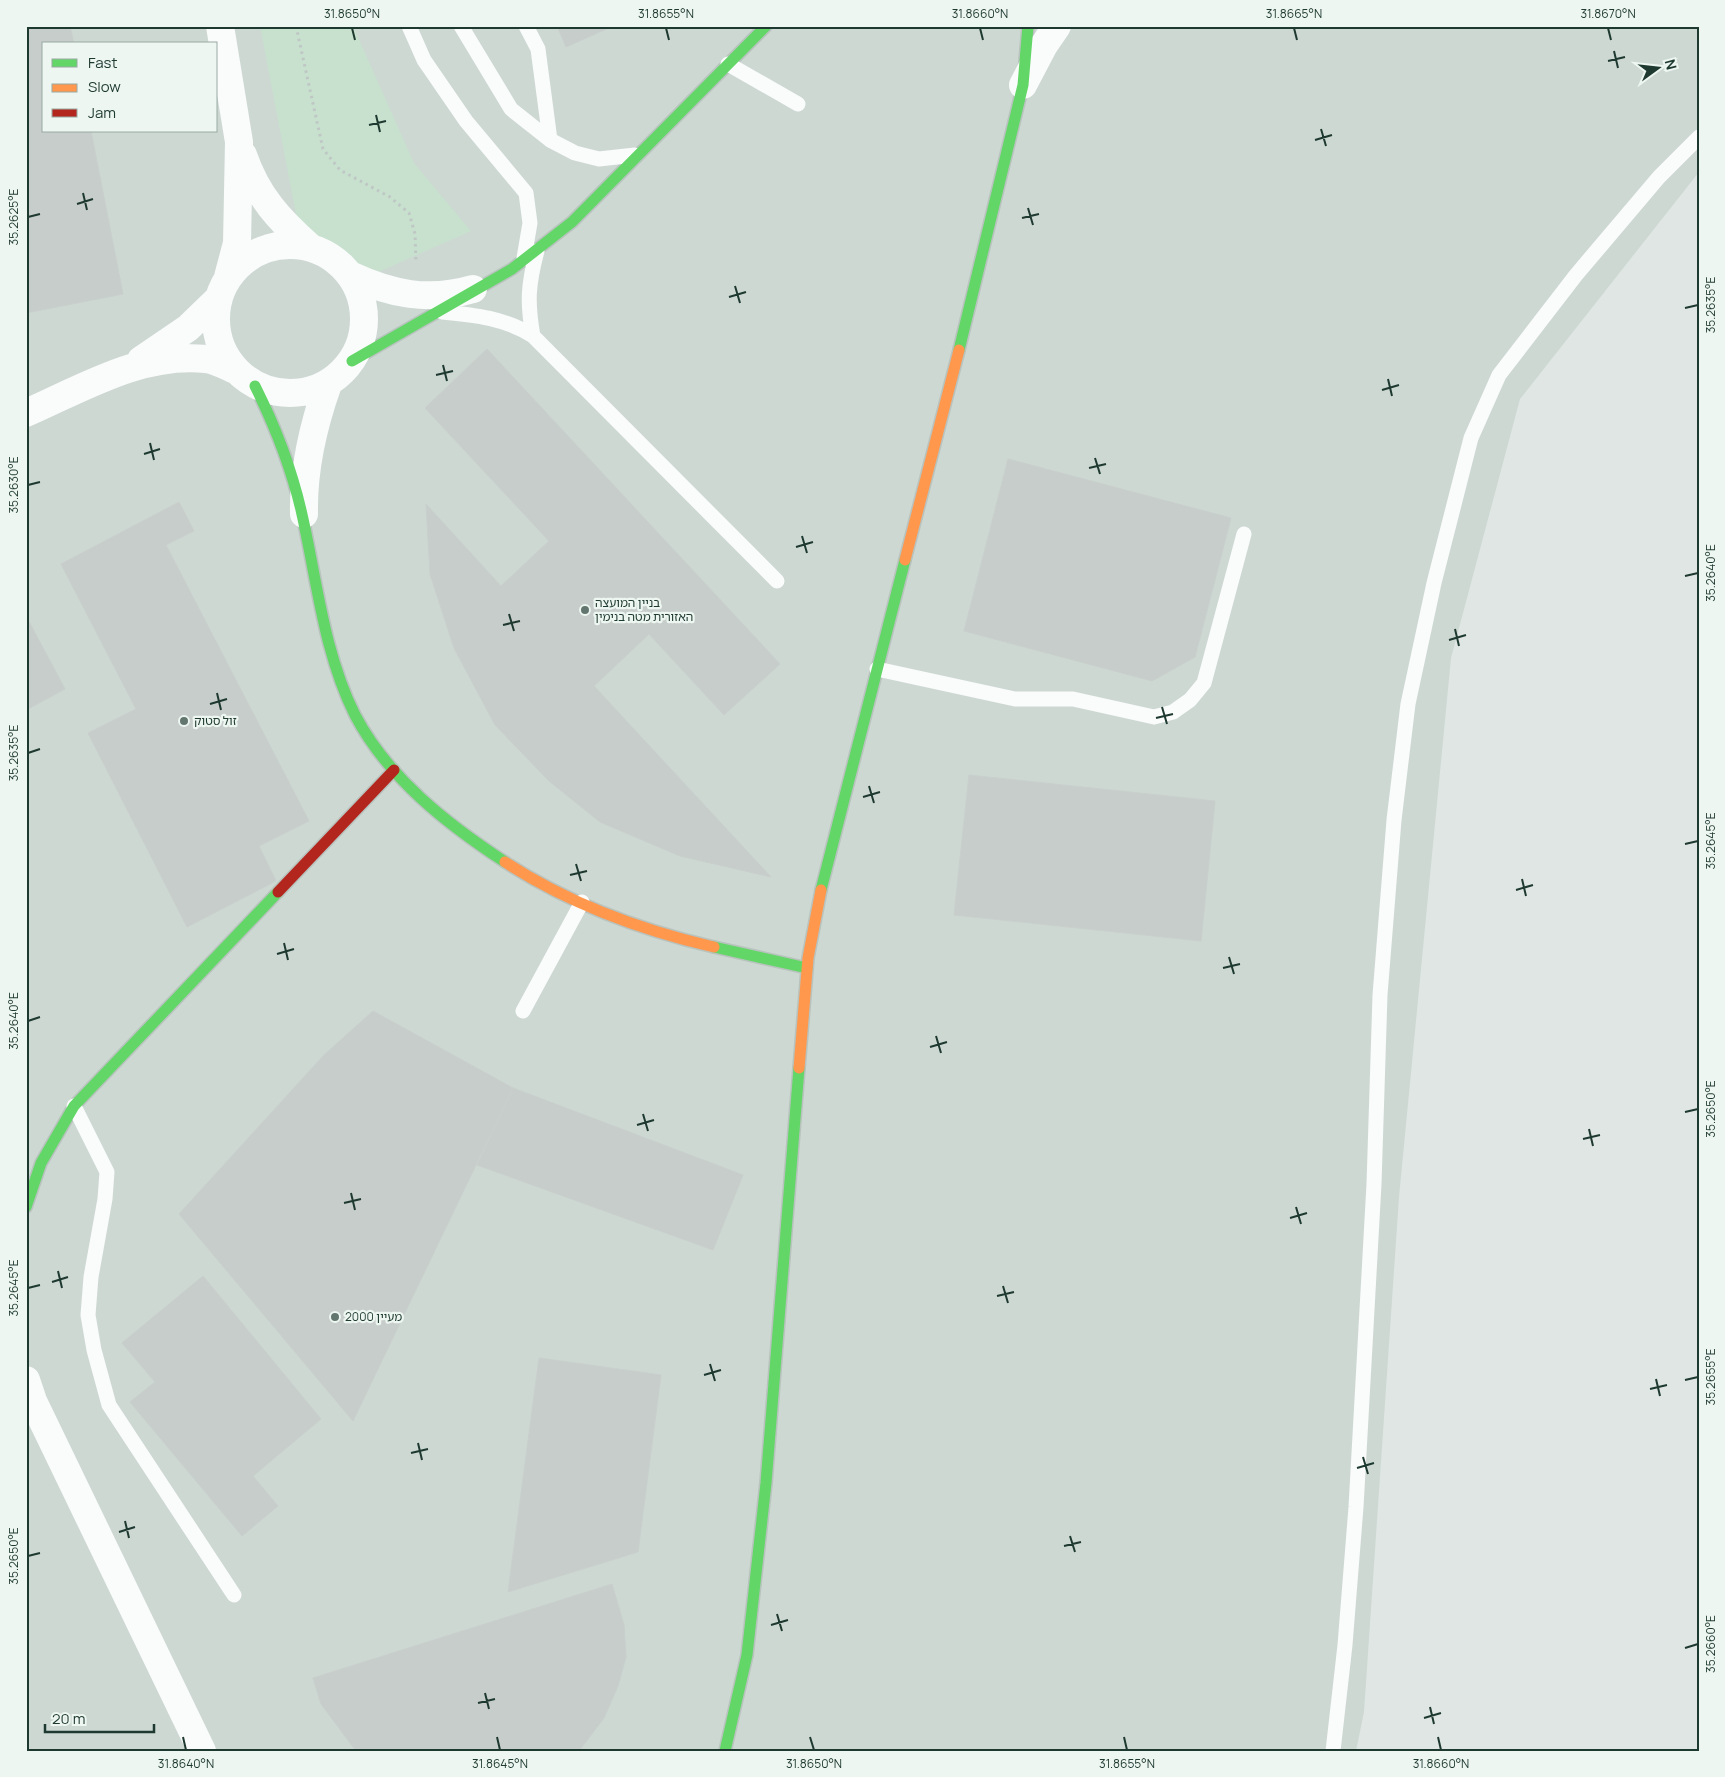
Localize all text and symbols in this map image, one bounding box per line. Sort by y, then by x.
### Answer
text: 31.8650°N [324,5,380,22]
text: 31.8655°N [638,5,694,22]
text: 31.8660°N [952,5,1008,22]
text: 31.8665°N [1266,5,1322,22]
text: 31.8670°N [1580,5,1636,22]
legend [42,42,218,132]
north arrow [1632,42,1682,92]
text: Fast [88,52,117,73]
text: N [1661,57,1682,72]
text: Slow [88,76,121,97]
text: Jam [88,102,116,123]
text: 35.2625°E [5,188,22,245]
text: 35.2635°E [1702,276,1719,333]
text: 35.2630°E [5,456,22,514]
text: 35.2640°E [1702,544,1719,602]
place label: בניין המועצה האזורית מטה בנימין [595,594,693,625]
marker: בניין המועצה האזורית מטה בנימין [579,604,591,616]
place label: זול סטוק [194,712,237,729]
marker: זול סטוק [178,715,190,727]
text: 35.2635°E [5,724,22,781]
text: 35.2645°E [1702,812,1719,870]
text: 35.2640°E [5,992,22,1050]
text: 35.2650°E [1702,1080,1719,1138]
text: 35.2645°E [5,1259,22,1317]
place label: מעיין 2000 [345,1308,402,1325]
marker: מעיין 2000 [329,1311,341,1323]
text: 35.2655°E [1702,1348,1719,1406]
text: 35.2650°E [5,1527,22,1585]
text: 35.2660°E [1702,1615,1719,1673]
scale bar [45,1702,154,1734]
text: 20 m [52,1708,85,1729]
text: 31.8640°N [158,1755,214,1772]
text: 31.8645°N [472,1755,528,1772]
text: 31.8650°N [786,1755,842,1772]
text: 31.8655°N [1099,1755,1155,1772]
text: 31.8660°N [1413,1755,1469,1772]

